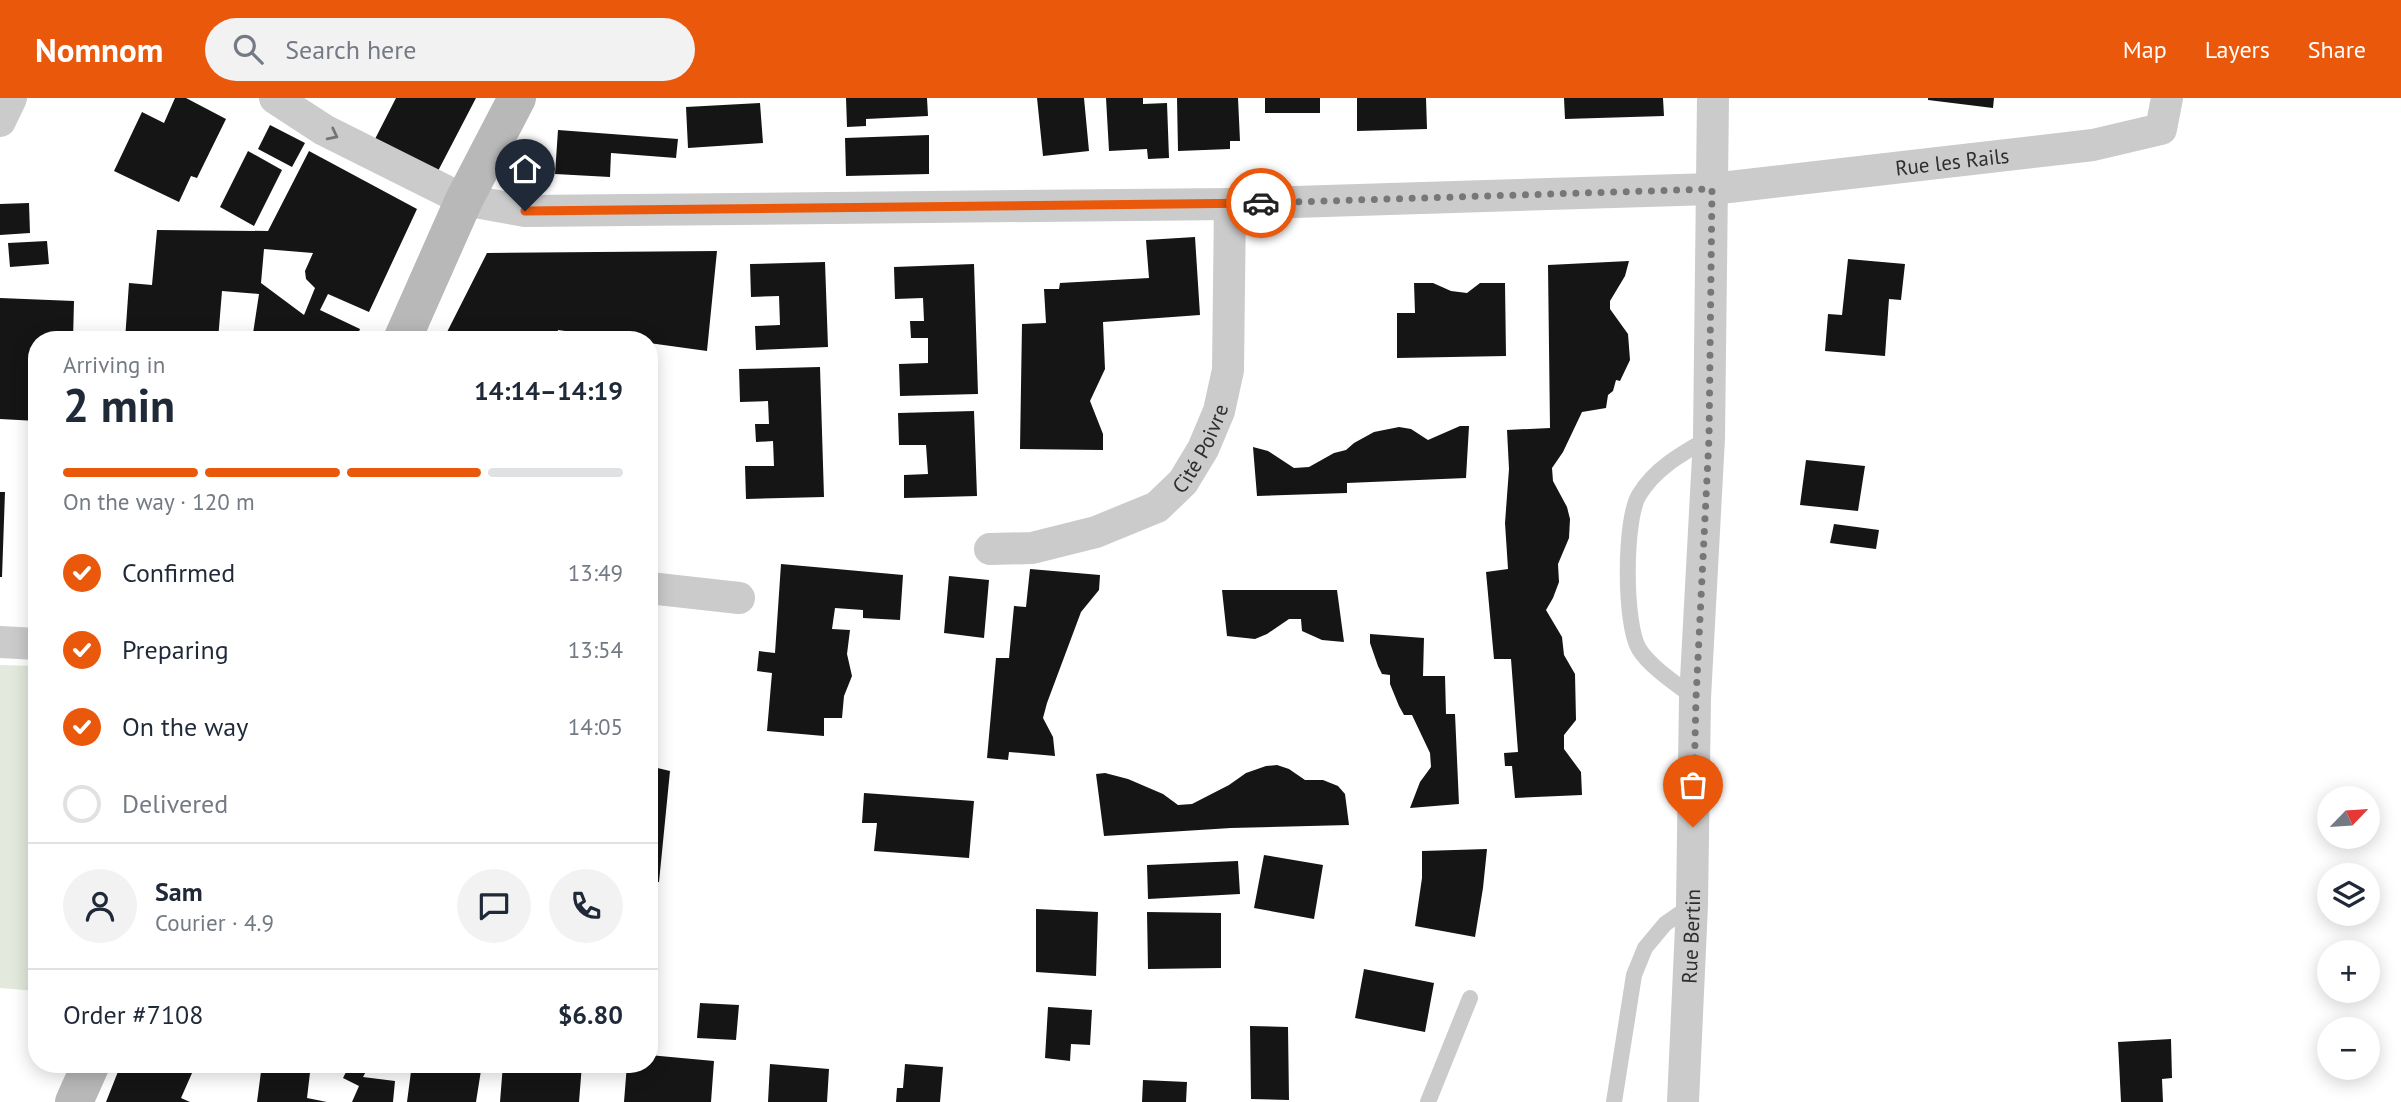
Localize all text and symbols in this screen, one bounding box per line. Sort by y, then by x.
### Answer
search box [205,18,695,81]
text: Nomnom [35,28,163,71]
icon: search [229,30,267,68]
text: Search here [285,33,416,66]
text: Map [2123,34,2167,65]
text: Layers [2205,34,2270,65]
text: Share [2308,34,2366,65]
one-way arrow [326,126,338,140]
pin [495,139,555,211]
street label: Rue les Rails [1894,141,2011,181]
icon: home [506,150,544,188]
courier [1226,168,1296,238]
icon: car [1242,184,1280,222]
text: Arriving in [63,350,165,379]
text: 14:14–14:19 [474,374,623,407]
text: 2 min [63,375,175,435]
street label: Cité Poivre [1166,402,1234,499]
text: On the way · 120 m [63,487,255,516]
icon: check [63,554,101,592]
text: Confirmed [122,556,235,589]
text: 13:49 [568,558,623,587]
icon: check [63,631,101,669]
text: Preparing [122,633,229,666]
text: 13:54 [568,635,623,664]
icon: check [63,708,101,746]
text: On the way [122,710,248,743]
text: 14:05 [568,712,623,741]
pin [1663,755,1723,827]
icon: bag [1674,766,1712,804]
north arrow [2317,786,2380,849]
map controls [2317,786,2380,1080]
text: Delivered [122,787,228,820]
button: layers [2317,863,2380,926]
button: person [63,869,137,943]
button: chat [457,869,531,943]
button: phone [549,869,623,943]
text: Sam [155,875,203,908]
street label: Rue Bertin [1675,889,1706,984]
text: Courier · 4.9 [155,908,274,937]
button: + [2317,940,2380,1003]
text: Order #7108 [63,998,203,1031]
text: $6.80 [558,998,623,1031]
button: − [2317,1017,2380,1080]

